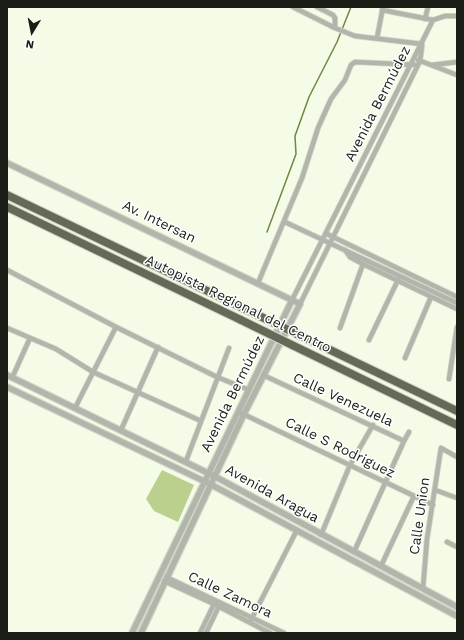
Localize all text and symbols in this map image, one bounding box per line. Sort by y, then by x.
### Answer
north arrow [12,12,52,52]
text: N [25,37,35,51]
street label: Avenida Bermúdez [342,43,414,165]
street label: Av. Intersan [120,197,198,247]
street label: Autopista Regional del Centro [142,252,334,356]
street label: Avenida Bermúdez [198,333,268,455]
street label: Calle Venezuela [290,369,396,431]
street label: Calle S Rodriguez [282,414,398,482]
street label: Avenida Aragua [222,461,322,527]
street label: Calle Union [406,476,434,556]
street label: Calle Zamora [185,568,275,622]

